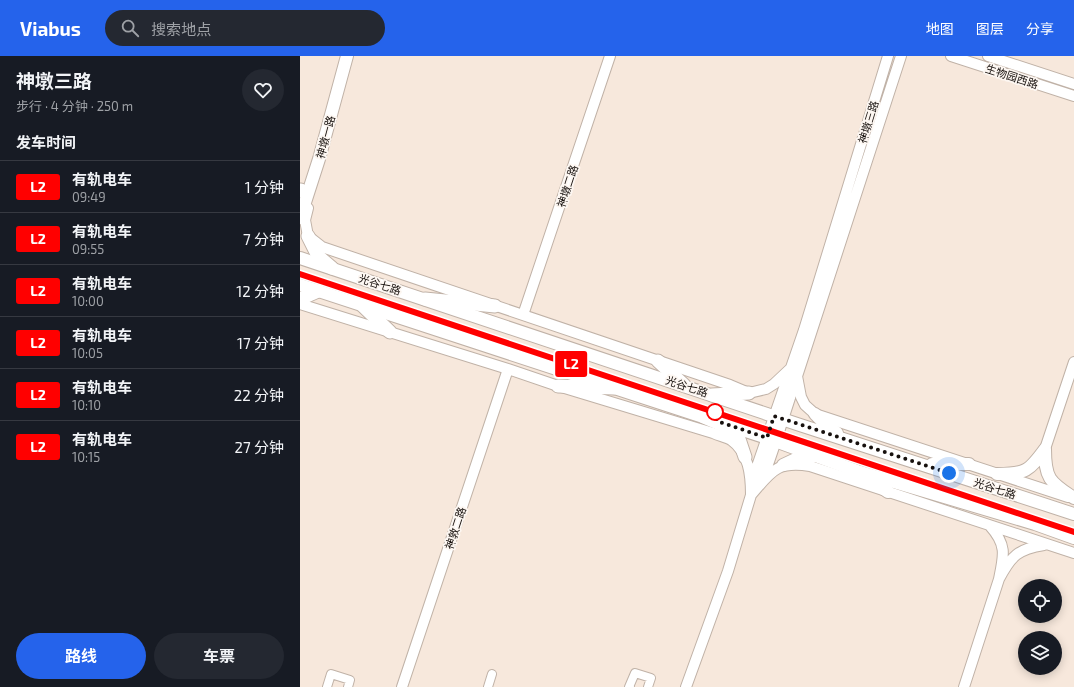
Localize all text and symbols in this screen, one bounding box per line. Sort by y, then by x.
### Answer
search box [105,10,385,46]
text: Viabus [20,17,81,40]
icon: search [119,17,141,39]
text: 搜索地点 [151,20,211,38]
text: 地图 [926,20,954,37]
text: 图层 [976,20,1004,37]
text: 分享 [1026,20,1054,37]
street label: 生物园西路 [984,61,1040,91]
text: 神墩三路 [16,69,92,92]
button: heart [242,69,284,111]
text: 步行 · 4 分钟 · 250 m [16,98,133,114]
street label: 神墩三路 [855,99,881,145]
street label: 神墩一路 [313,114,337,160]
text: 发车时间 [16,133,76,151]
street label: 神墩二路 [554,163,580,209]
text: 有轨电车 [72,170,132,188]
text: L2 [30,178,46,195]
text: 1 分钟 [245,178,284,196]
text: 09:49 [72,189,106,205]
text: 有轨电车 [72,222,132,240]
text: L2 [30,230,46,247]
text: 7 分钟 [243,230,284,248]
text: 09:55 [72,241,104,257]
street label: 光谷七路 [357,271,403,297]
text: 有轨电车 [72,274,132,292]
text: L2 [30,282,46,299]
text: 12 分钟 [236,282,284,300]
text: 10:00 [72,293,104,309]
text: 有轨电车 [72,326,132,344]
text: L2 [30,334,46,351]
text: 17 分钟 [237,334,284,352]
text: 10:05 [72,345,103,361]
line badge: L2 [553,351,589,377]
text: L2 [563,355,579,372]
street label: 光谷七路 [664,373,710,399]
text: 有轨电车 [72,378,132,396]
text: L2 [30,386,46,403]
text: 22 分钟 [234,386,284,404]
text: 10:10 [72,397,101,413]
unlabelled marker [706,403,724,421]
text: 有轨电车 [72,430,132,448]
text: L2 [30,438,46,455]
text: 27 分钟 [235,438,284,456]
text: 10:15 [72,449,100,465]
your location [939,463,959,483]
street label: 光谷七路 [972,475,1018,501]
street label: 神敦二路 [442,505,468,551]
map controls [1018,579,1062,675]
button: locate [1018,579,1062,623]
button: layers [1018,631,1062,675]
button: 路线 [16,633,146,679]
button: 车票 [154,633,284,679]

